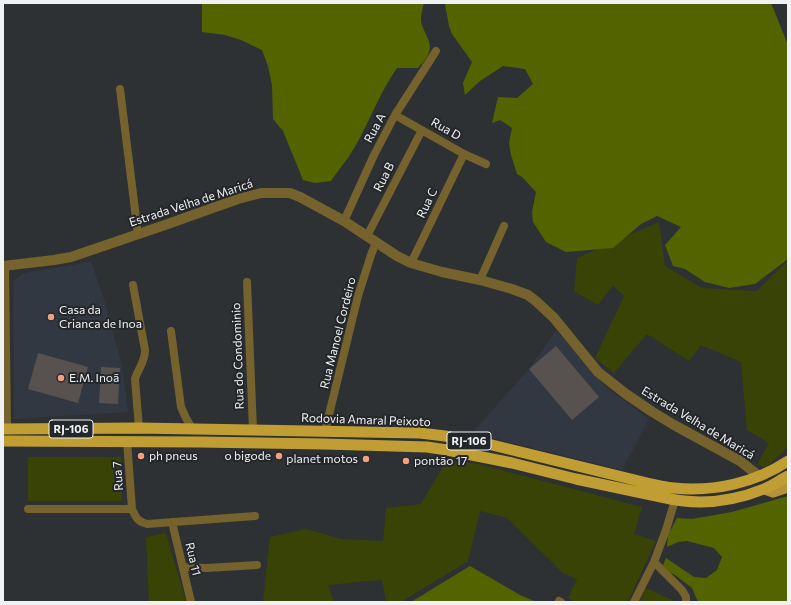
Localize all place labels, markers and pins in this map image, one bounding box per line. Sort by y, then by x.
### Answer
place label: Casa da Crianca de Inoa [59,303,142,331]
marker: Casa da Crianca de Inoa [46,312,56,322]
place label: E.M. Inoã [69,371,119,385]
marker: E.M. Inoã [56,373,66,383]
place label: ph pneus [149,449,198,463]
place label: o bigode [225,449,271,463]
marker: ph pneus [136,451,146,461]
marker: o bigode [274,451,284,461]
place label: planet motos [286,452,358,466]
marker: planet motos [361,454,371,464]
place label: pontão 17 [414,454,467,468]
marker: pontão 17 [401,456,411,466]

